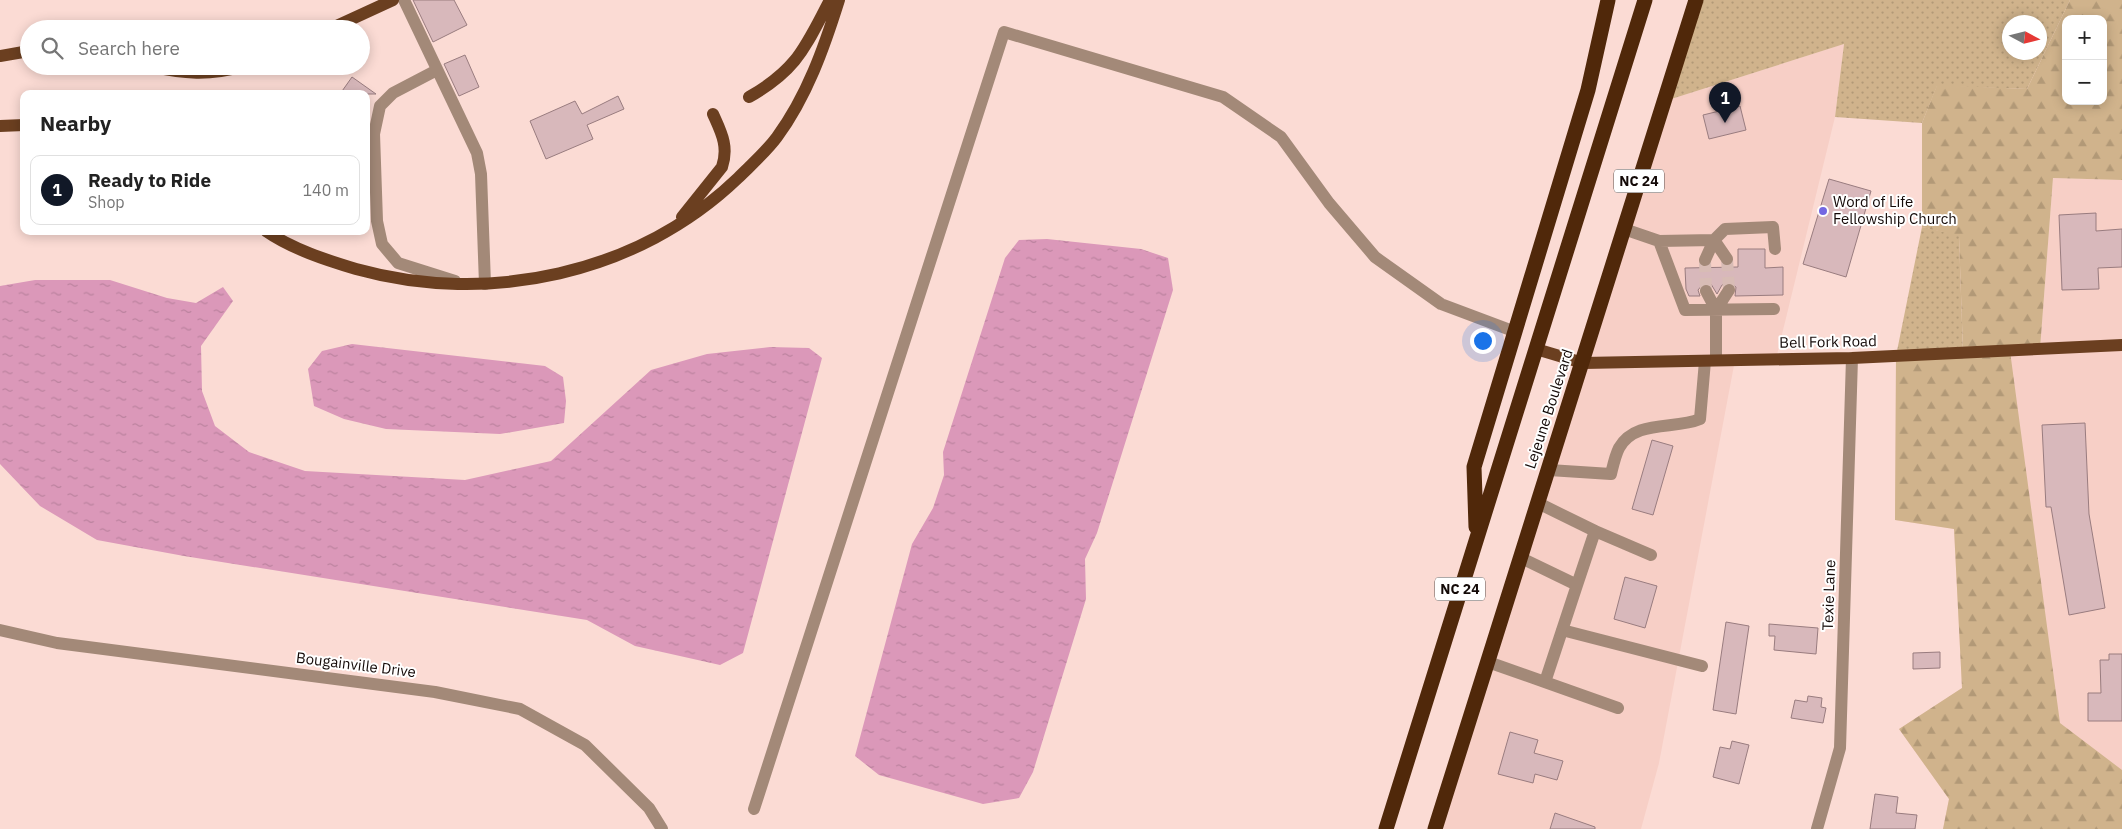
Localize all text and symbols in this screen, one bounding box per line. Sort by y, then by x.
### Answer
north arrow [2002,15,2047,60]
map controls [2062,15,2107,105]
button: + [2062,15,2107,60]
search box [20,20,370,75]
icon: search [38,34,66,62]
text: Search here [78,36,180,60]
button: − [2062,60,2107,105]
pin: 1 [1709,82,1741,123]
text: Nearby [40,109,111,137]
text: Ready to Ride [88,168,211,192]
road number: NC 24 [1614,170,1664,192]
text: 1 [52,180,62,200]
text: 140 m [302,180,349,200]
text: Shop [88,192,125,212]
place label: Word of Life Fellowship Church [1833,192,1957,228]
marker: Word of Life Fellowship Church [1817,205,1829,217]
your location [1470,328,1496,354]
street label: Bell Fork Road [1779,331,1877,352]
street label: Lejeune Boulevard [1520,347,1577,471]
street label: Texie Lane [1818,559,1839,631]
road number: NC 24 [1435,578,1485,600]
street label: Bougainville Drive [295,648,417,681]

